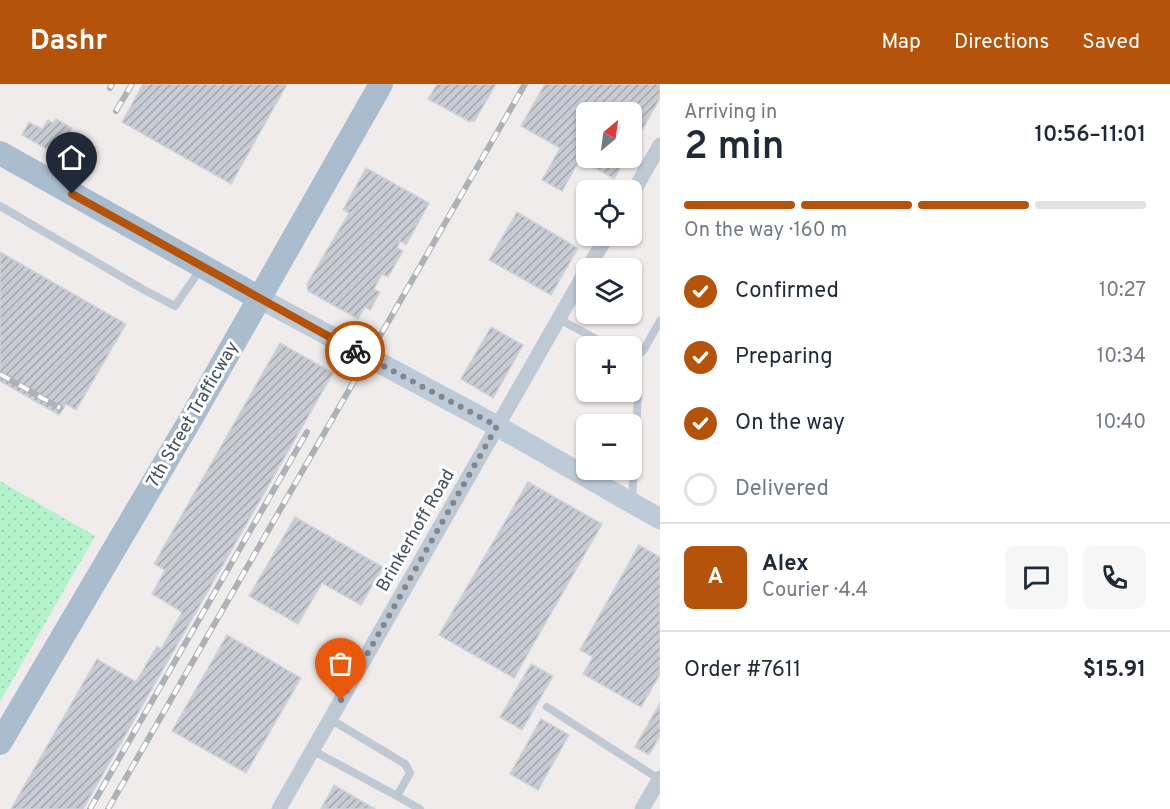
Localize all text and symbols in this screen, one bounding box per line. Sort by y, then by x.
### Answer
text: Dashr [30,24,107,60]
text: Map [881,29,921,56]
text: Directions [954,29,1049,56]
text: Saved [1082,29,1140,56]
text: Arriving in [684,100,777,126]
north arrow [576,102,642,168]
map controls [576,102,642,480]
text: 10:56–11:01 [1034,122,1146,149]
text: 2 min [684,124,785,173]
pin [46,132,97,194]
icon: home [55,141,88,174]
button: locate [576,180,642,246]
text: On the way · 160 m [684,218,847,244]
button: layers [576,258,642,324]
icon: check [684,275,717,308]
text: Confirmed [735,278,839,305]
text: 10:27 [1099,278,1146,304]
courier [325,321,385,381]
icon: bike [339,335,372,368]
button: + [576,336,642,402]
street label: 7th Street Trafficway [142,338,244,492]
icon: check [684,341,717,374]
text: Preparing [735,344,833,371]
text: 10:34 [1097,344,1146,370]
icon: check [684,407,717,440]
text: On the way [735,410,845,437]
text: 10:40 [1096,410,1146,436]
button: − [576,414,642,480]
street label: Brinkerhoff Road [372,465,461,596]
text: Delivered [735,476,829,503]
button: chat [1005,546,1068,609]
button: phone [1083,546,1146,609]
text: Alex [762,551,809,578]
text: A [708,564,723,591]
text: Courier · 4.4 [762,578,868,604]
pin [315,638,366,700]
icon: bag [324,647,357,680]
text: Order #7611 [684,657,801,684]
text: $15.91 [1083,657,1146,684]

